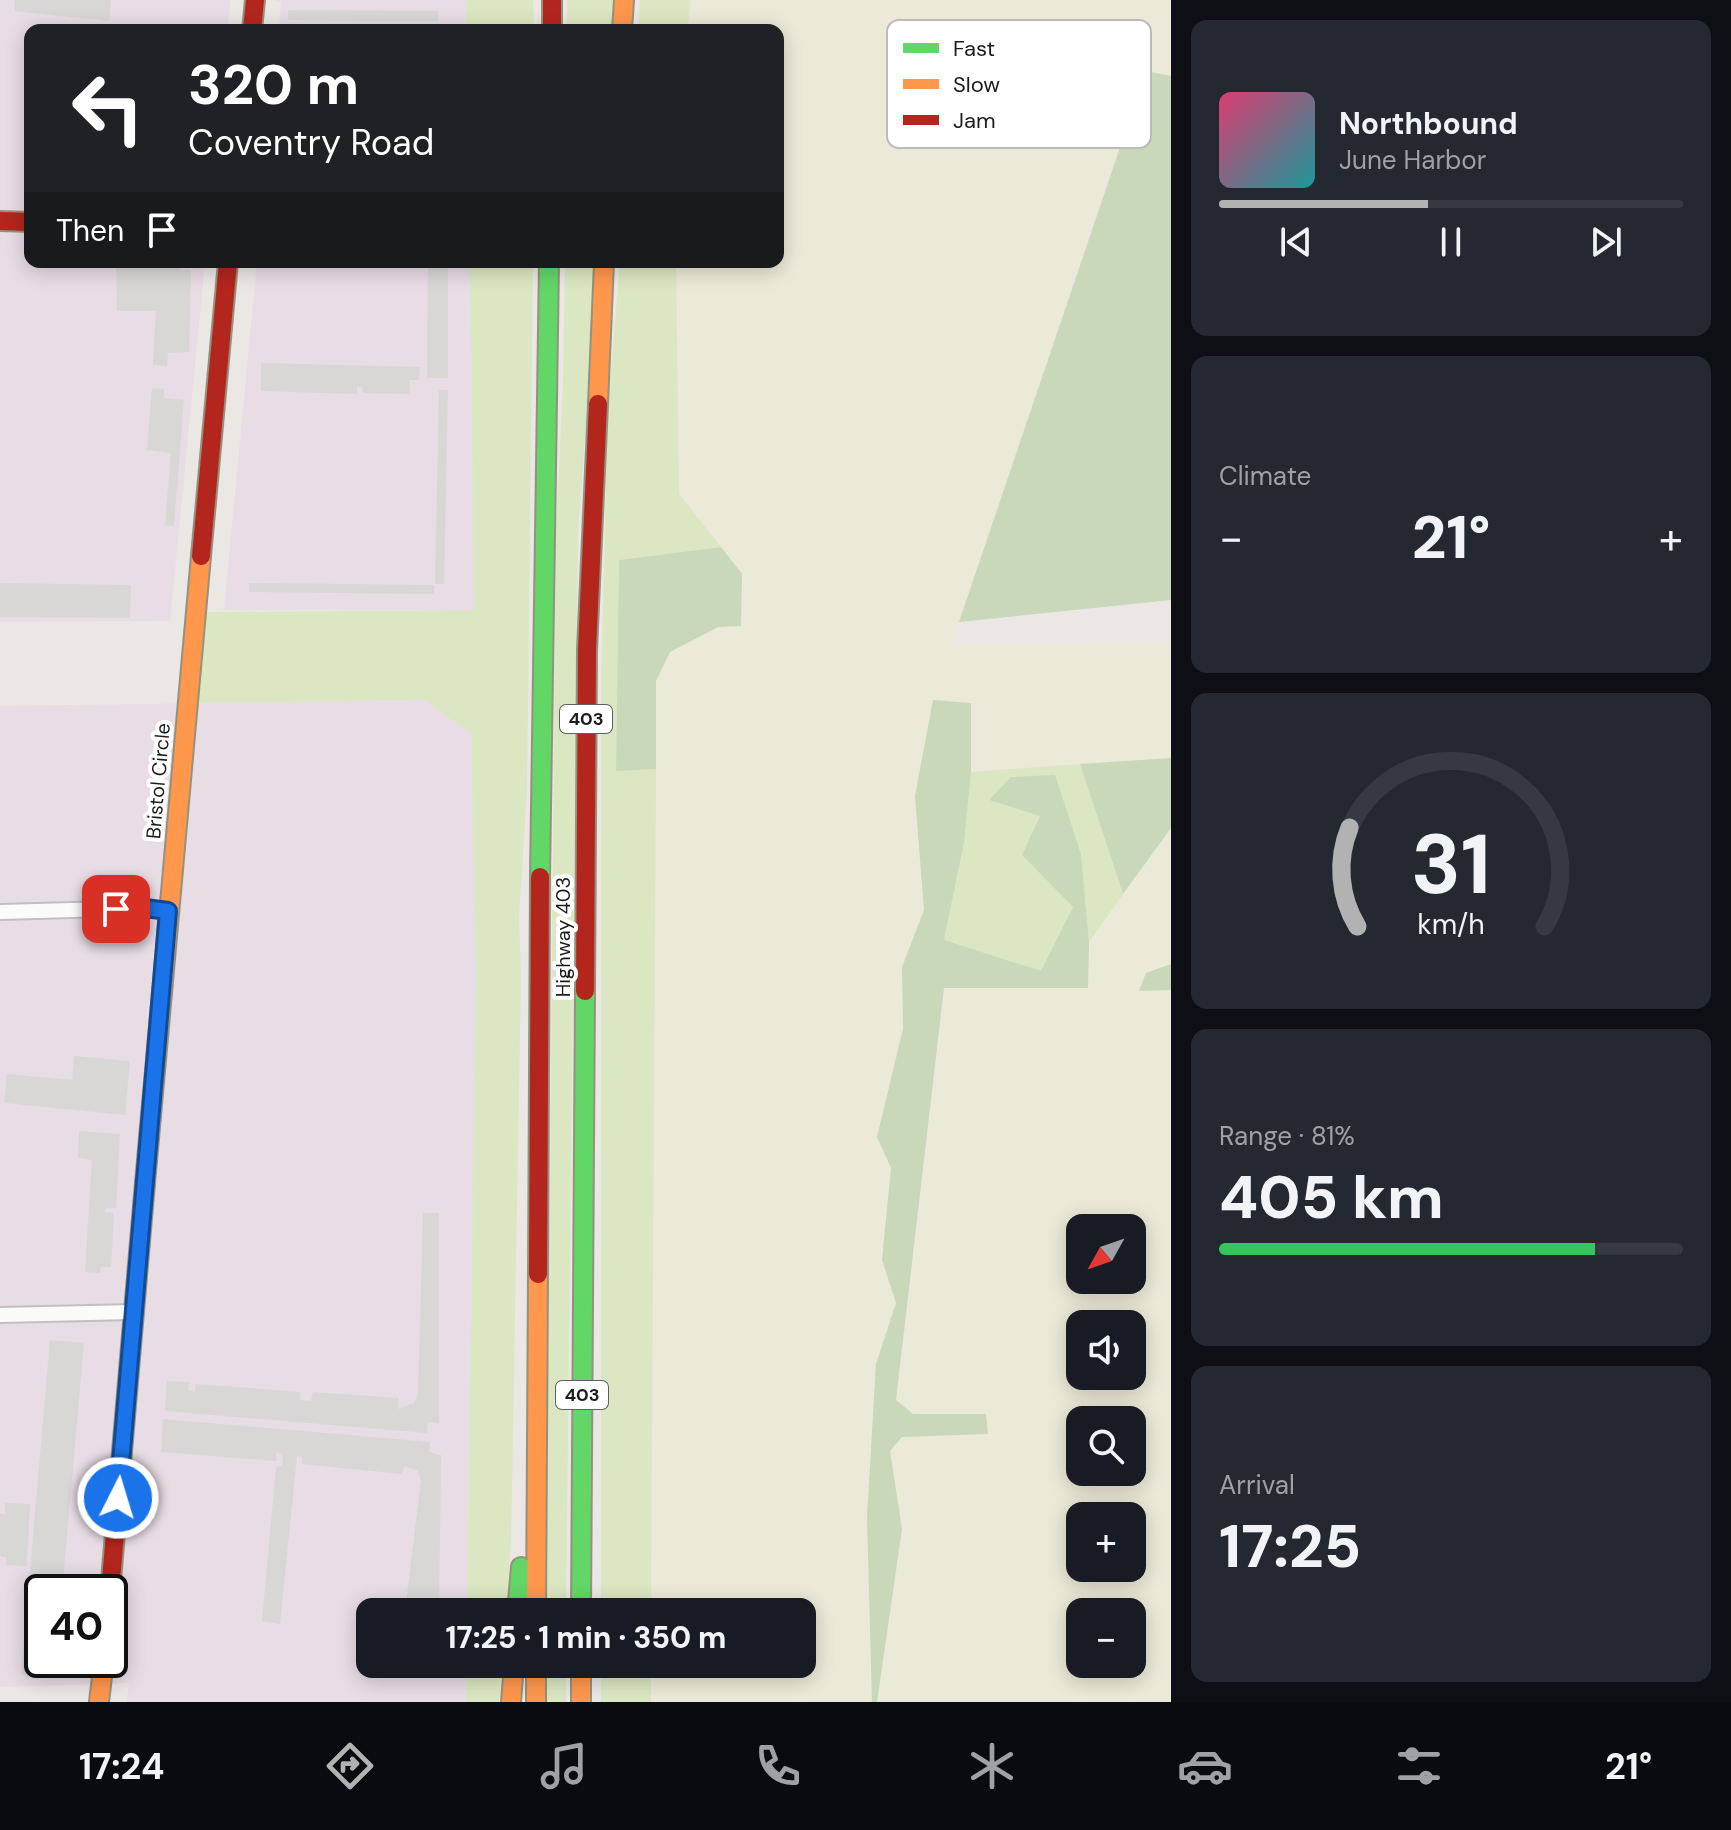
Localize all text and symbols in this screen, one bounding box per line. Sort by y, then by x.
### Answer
legend [887,20,1151,148]
text: Fast [953,34,995,63]
text: 320 m [188,48,359,121]
icon: left [56,56,160,160]
text: Slow [953,70,1000,99]
text: Northbound [1339,104,1518,143]
text: Jam [953,106,996,135]
text: Coventry Road [188,119,434,166]
text: June Harbor [1339,143,1486,177]
icon: arrive [140,208,184,252]
text: Then [56,211,124,250]
icon: previous [1274,220,1318,264]
icon: pause [1429,220,1473,264]
icon: next [1584,220,1628,264]
text: Climate [1219,459,1311,493]
text: 21° [1412,498,1490,577]
text: − [1219,509,1243,567]
text: + [1659,509,1683,567]
road number: 403 [560,705,612,733]
street label: Bristol Circle [140,722,176,840]
text: 31 [1411,810,1491,919]
pin [82,875,150,943]
street label: Highway 403 [550,877,576,997]
icon: arrive [94,887,138,931]
text: km/h [1417,906,1485,943]
text: Range · 81% [1219,1119,1355,1153]
text: 405 km [1219,1158,1444,1237]
north arrow [1066,1214,1146,1294]
map controls [1066,1214,1146,1678]
button: sound [1066,1310,1146,1390]
road number: 403 [556,1381,608,1409]
button: search [1066,1406,1146,1486]
position arrow [76,1456,160,1540]
text: Arrival [1219,1468,1295,1502]
button: + [1066,1502,1146,1582]
text: 17:25 [1219,1507,1361,1586]
speed limit sign: 40 [24,1574,128,1678]
button: − [1066,1598,1146,1678]
text: 17:25 · 1 min · 350 m [445,1618,727,1657]
icon: directions [322,1738,378,1794]
icon: music [536,1738,592,1794]
icon: phone [750,1738,806,1794]
icon: climate [964,1738,1020,1794]
icon: car [1177,1738,1233,1794]
icon: filters [1391,1738,1447,1794]
text: 17:24 [79,1743,164,1790]
text: 21° [1605,1743,1652,1790]

